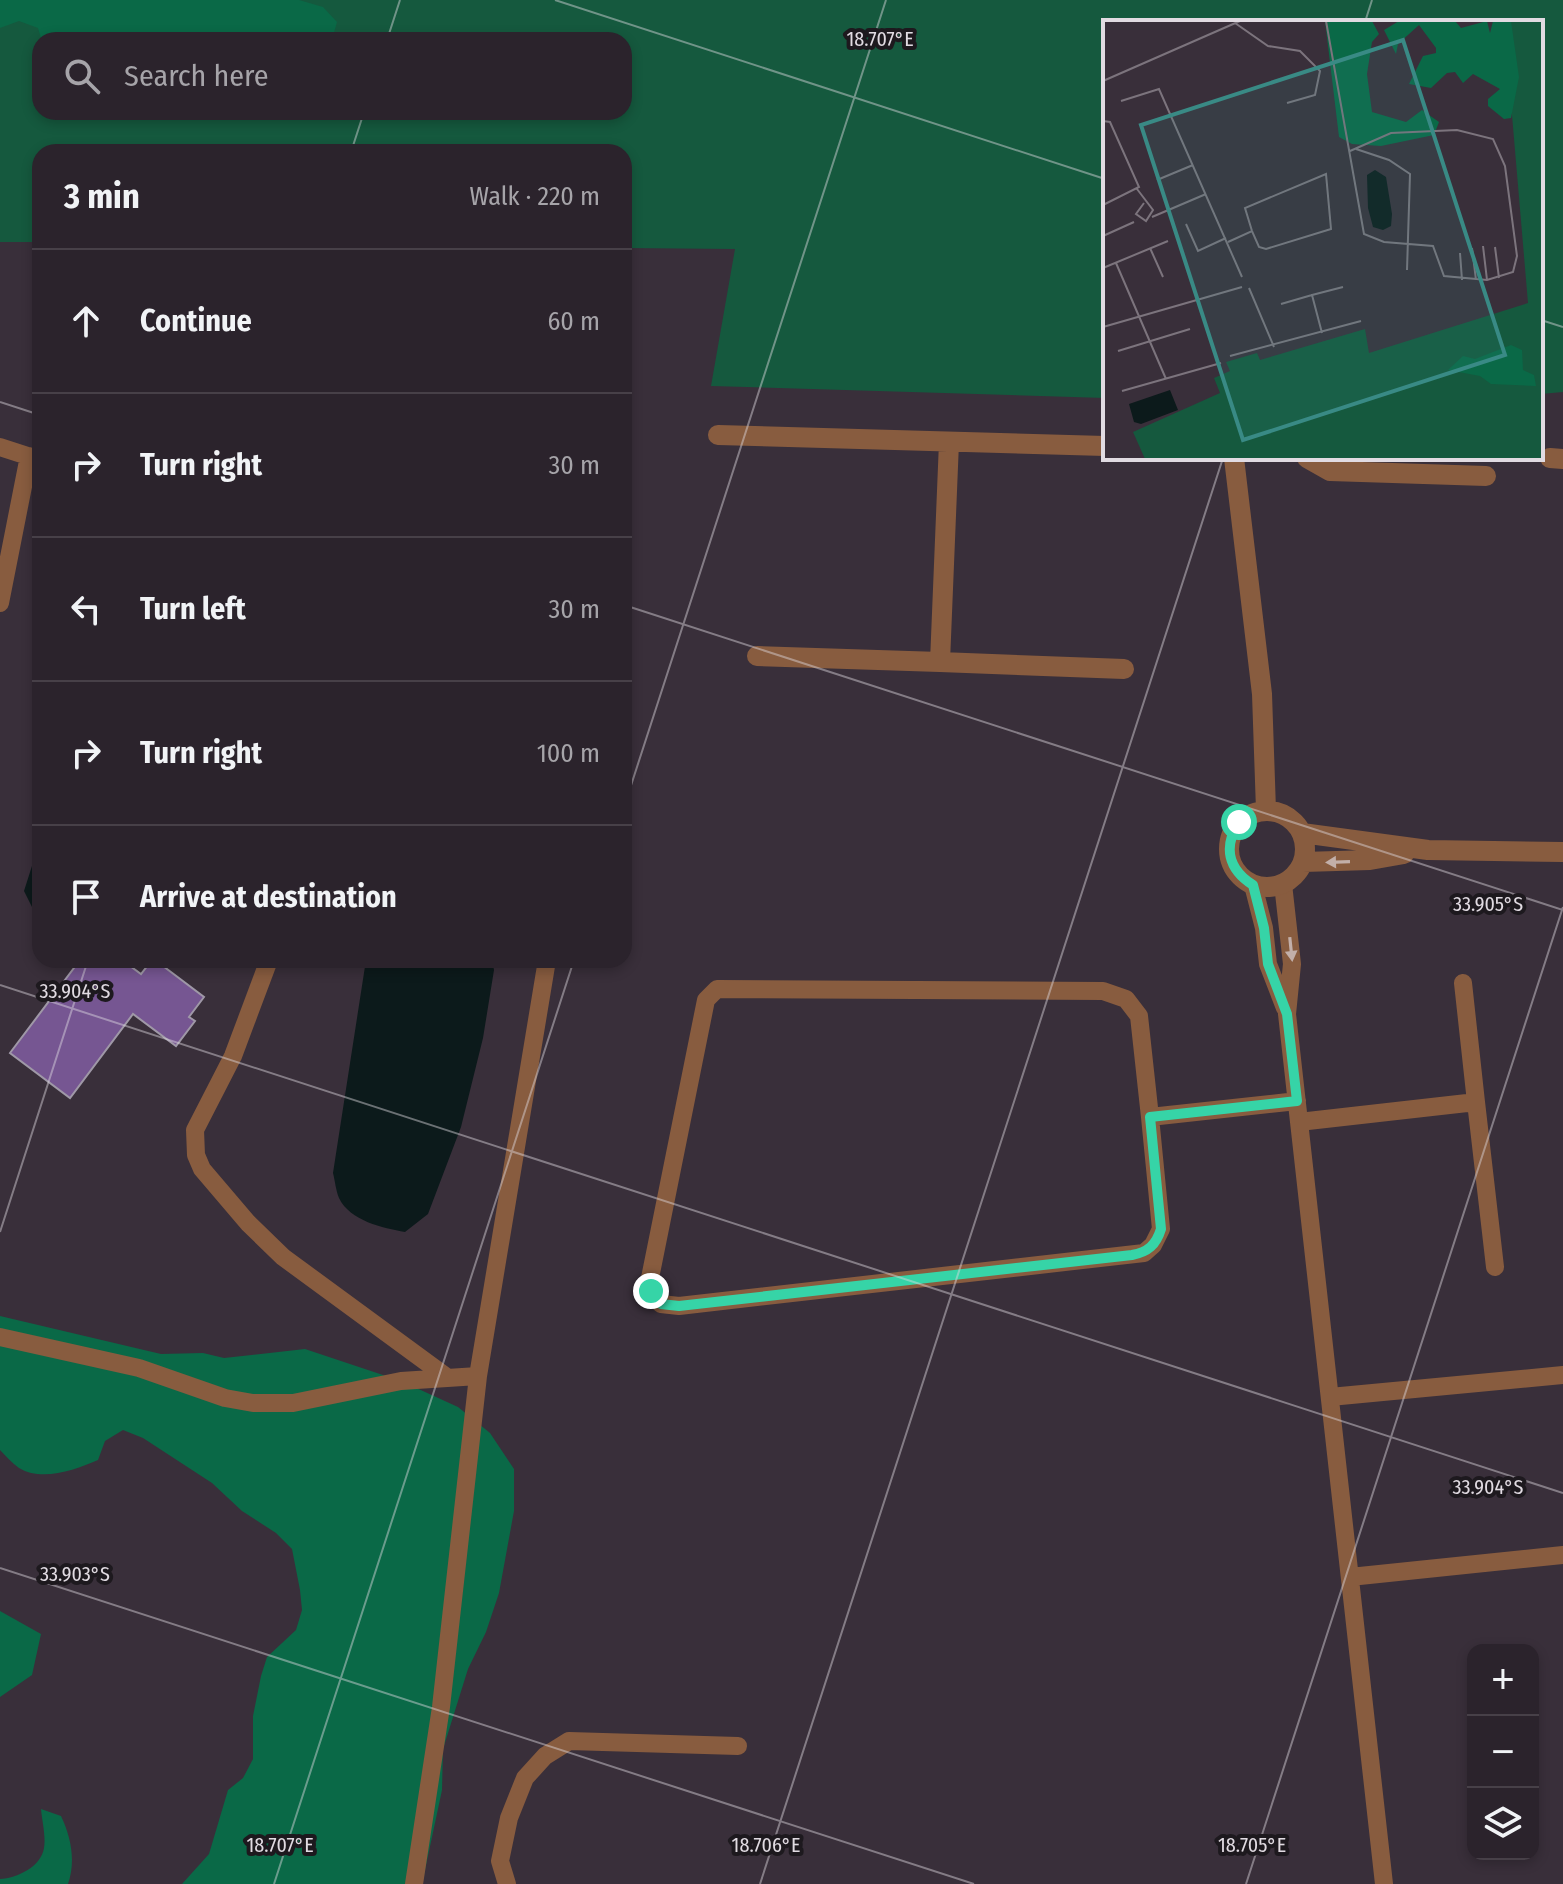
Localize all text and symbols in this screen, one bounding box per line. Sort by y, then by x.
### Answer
inset map [1103,20,1543,460]
text: 18.707°E [846,27,914,51]
search box [32,32,632,120]
icon: search [60,54,104,98]
text: Search here [124,58,269,94]
text: 3 min [64,176,140,217]
text: Walk · 220 m [470,181,600,212]
icon: ahead [64,299,108,343]
text: Continue [140,303,252,339]
text: 60 m [547,306,600,337]
icon: right [64,443,108,487]
text: Turn right [140,447,262,483]
text: 30 m [549,450,600,481]
icon: left [64,587,108,631]
text: Turn left [140,591,246,627]
text: 30 m [549,594,600,625]
icon: right [64,731,108,775]
text: Turn right [140,735,262,771]
text: 100 m [537,738,600,769]
route start [1221,804,1257,840]
one-way arrow [1325,855,1350,868]
icon: arrive [64,875,108,919]
text: Arrive at destination [140,879,397,915]
text: 33.905°S [1453,892,1523,916]
one-way arrow [1284,937,1297,962]
text: 33.904°S [40,979,111,1003]
route end [633,1273,669,1309]
text: 33.904°S [1453,1475,1524,1499]
text: 33.903°S [40,1562,110,1586]
map controls [1467,1644,1539,1860]
button: + [1467,1644,1539,1716]
button: − [1467,1716,1539,1788]
button: layers [1467,1788,1539,1860]
text: 18.707°E [246,1833,314,1857]
text: 18.706°E [732,1833,800,1857]
text: 18.705°E [1218,1833,1286,1857]

